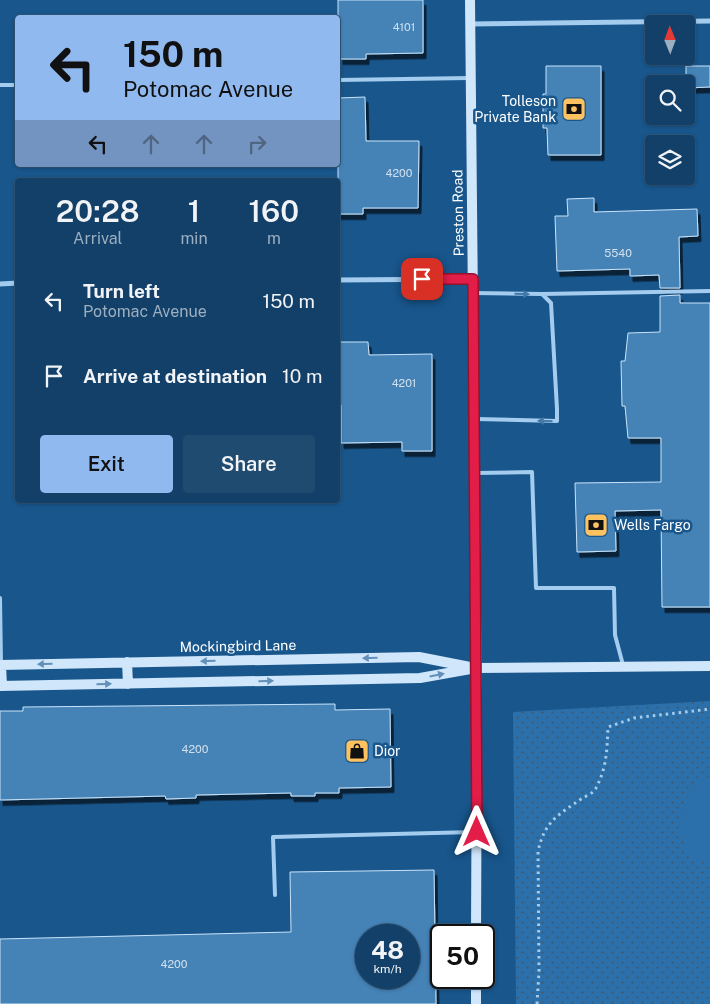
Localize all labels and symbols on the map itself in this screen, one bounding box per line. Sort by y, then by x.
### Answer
north arrow [645,15,695,65]
house number: 4101 [393,21,415,33]
place label: Tolleson Private Bank [474,93,556,125]
bank icon: Tolleson Private Bank [561,96,587,122]
house number: 4200 [386,167,413,179]
street label: Preston Road [449,169,467,257]
house number: 5540 [604,247,632,259]
pin [401,258,443,300]
one-way arrow [514,290,530,298]
house number: 4201 [392,377,416,389]
one-way arrow [537,416,553,424]
bank icon: Wells Fargo [583,512,609,538]
place label: Wells Fargo [614,517,691,533]
street label: Mockingbird Lane [180,637,296,655]
one-way arrow [362,654,378,662]
one-way arrow [199,657,215,665]
one-way arrow [37,660,53,668]
one-way arrow [429,671,445,679]
one-way arrow [258,677,274,685]
one-way arrow [96,680,112,688]
shop icon: Dior [344,738,370,764]
house number: 4200 [182,743,209,755]
place label: Dior [374,743,401,759]
position arrow [450,805,502,857]
speed limit sign: 50 [430,924,495,989]
house number: 4200 [161,958,188,970]

